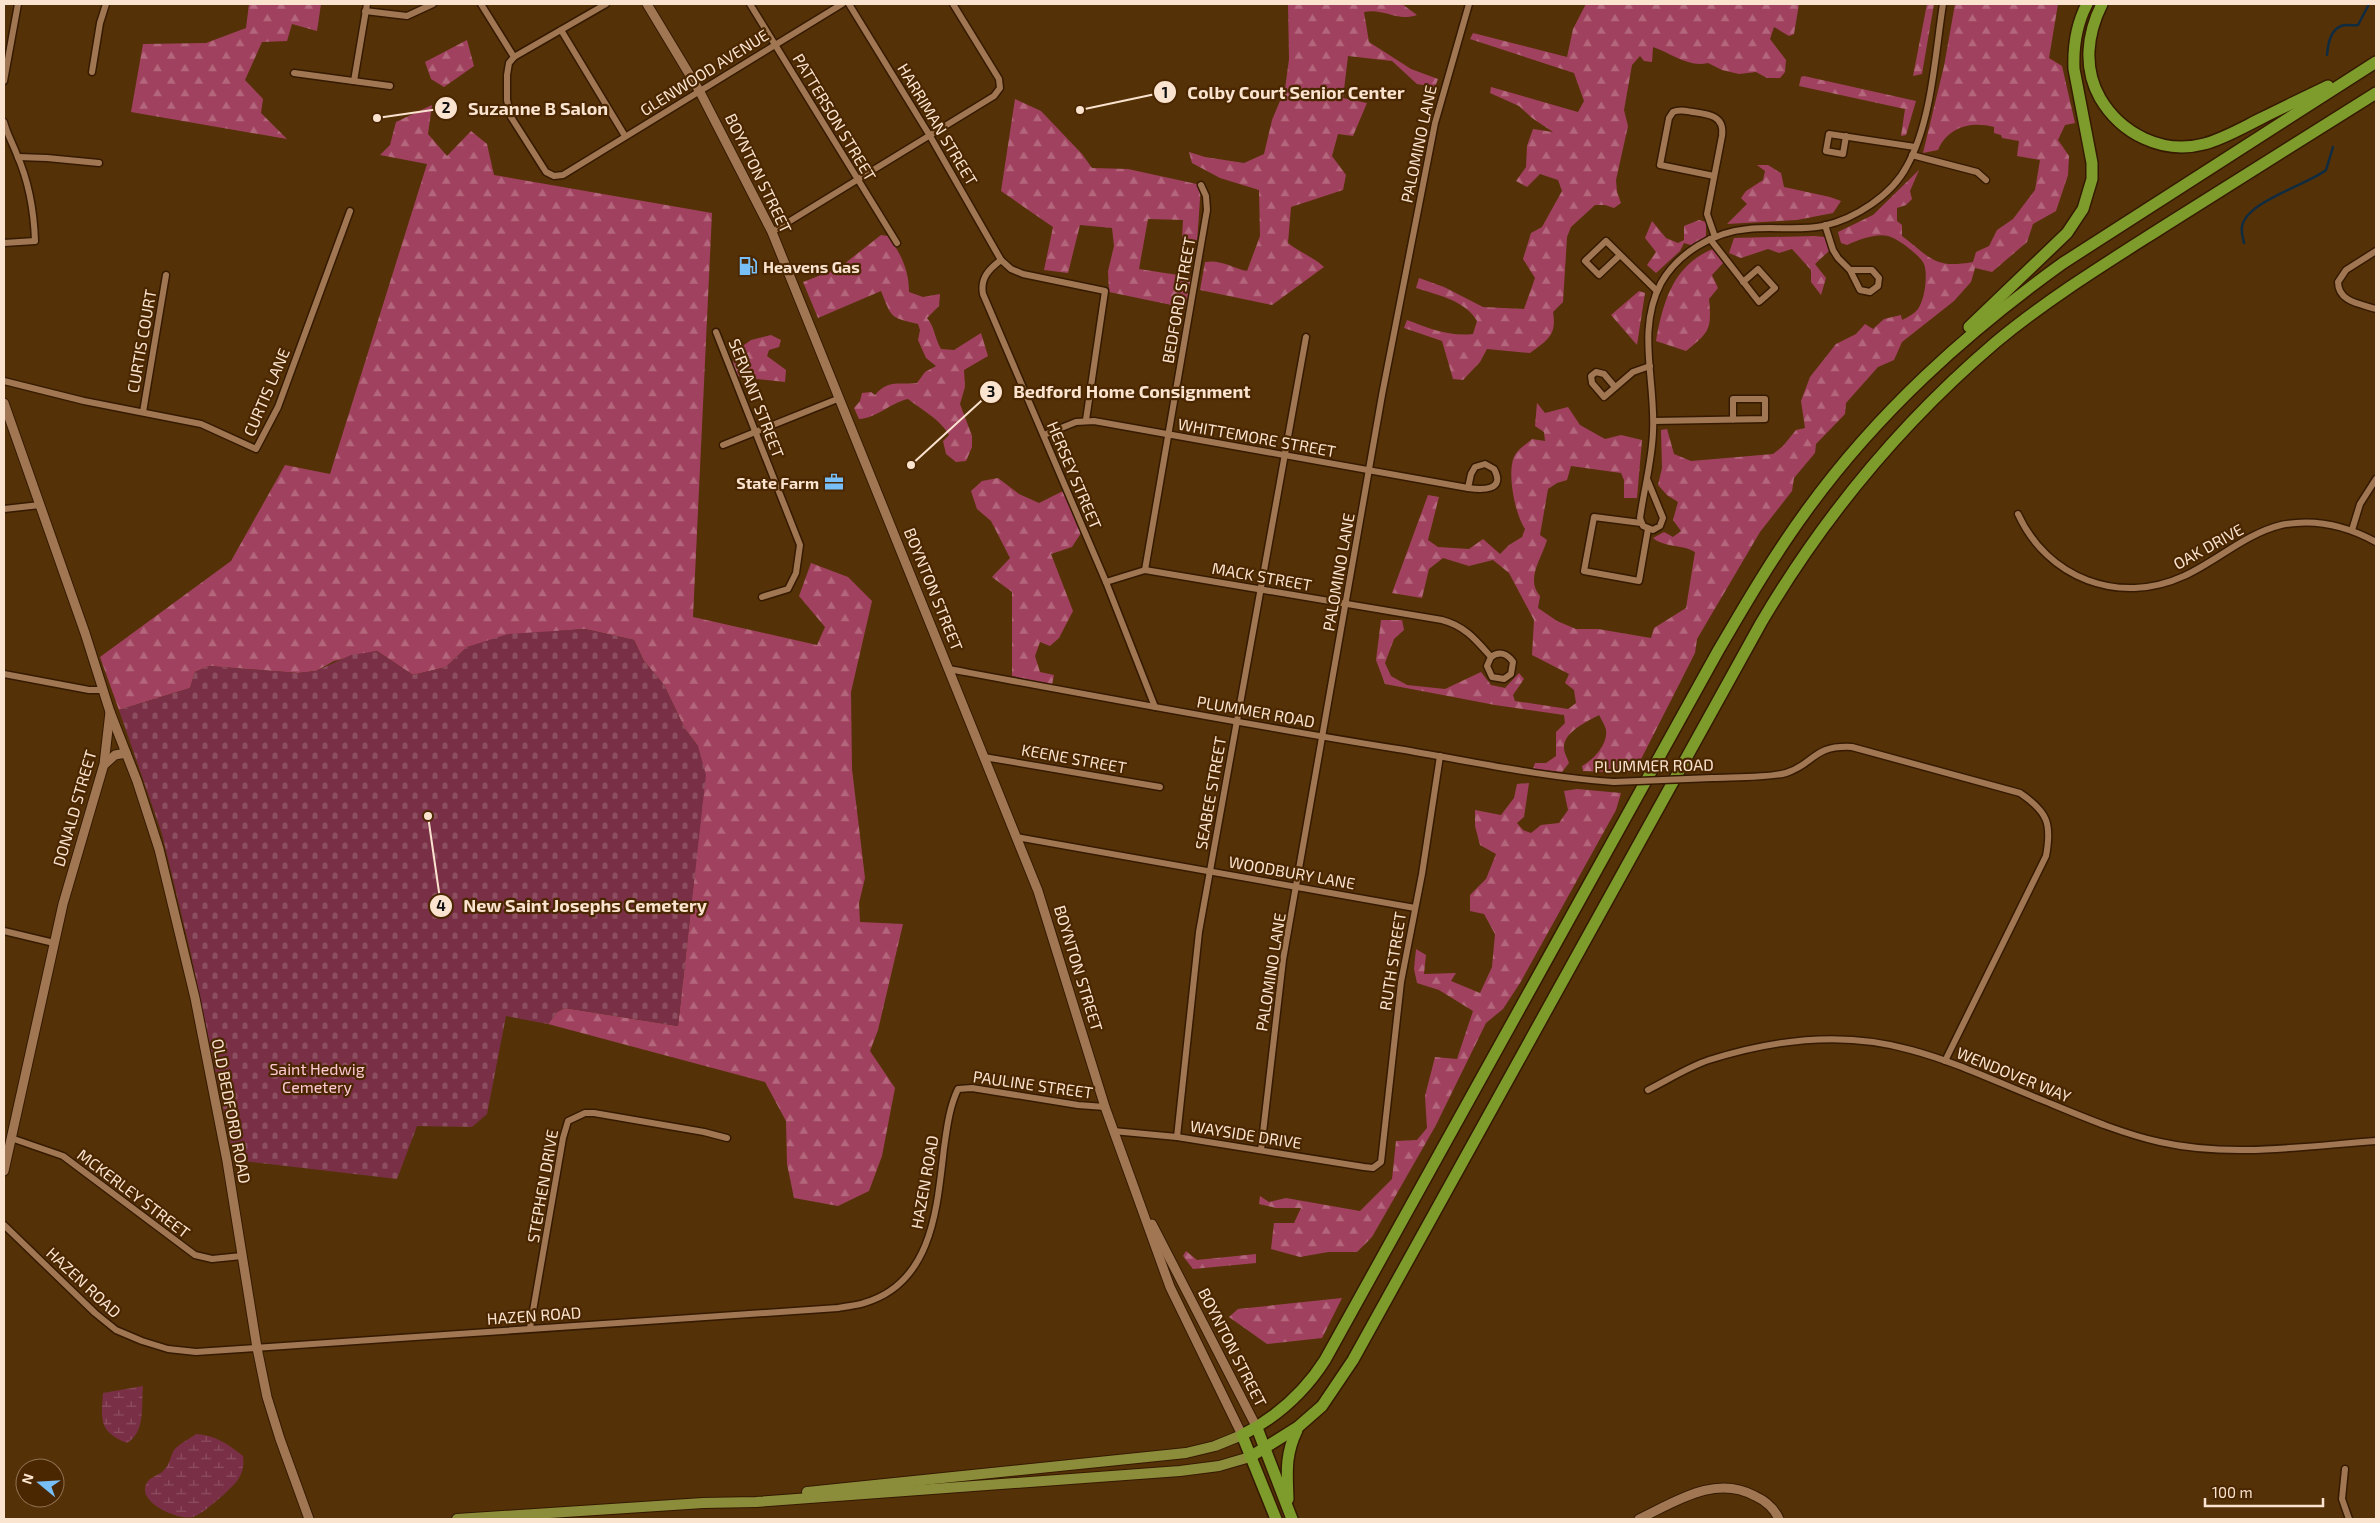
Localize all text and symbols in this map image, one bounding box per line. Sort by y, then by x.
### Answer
street label: GLENWOOD AVENUE [636,25,772,119]
street label: PATTERSON STREET [789,50,881,184]
street label: HARRIMAN STREET [894,60,982,188]
callout: Colby Court Senior Center [1152,76,1415,109]
text: Colby Court Senior Center [1187,81,1405,103]
text: 1 [1162,83,1168,101]
street label: PALOMINO LANE [1396,83,1440,205]
callout: Suzanne B Salon [433,92,618,125]
text: Suzanne B Salon [468,97,608,119]
text: 2 [442,98,451,116]
street label: BOYNTON STREET [722,110,796,236]
street label: BEDFORD STREET [1158,235,1198,365]
fuel station icon: Heavens Gas [737,255,759,277]
place label: Heavens Gas [763,257,860,276]
street label: CURTIS COURT [123,288,159,394]
street label: SERVANT STREET [726,336,788,460]
street label: CURTIS LANE [239,345,293,439]
callout: Bedford Home Consignment [978,376,1261,409]
text: Bedford Home Consignment [1013,380,1251,402]
text: 3 [987,382,995,400]
street label: WHITTEMORE STREET [1177,414,1337,460]
street label: HERSEY STREET [1044,418,1106,532]
office icon: State Farm [823,471,845,493]
place label: State Farm [736,473,819,492]
street label: PALOMINO LANE [1318,511,1358,633]
street label: OAK DRIVE [2170,519,2246,573]
street label: BOYNTON STREET [901,525,967,653]
street label: MACK STREET [1210,558,1314,594]
street label: PLUMMER ROAD [1195,691,1317,731]
street label: SEABEE STREET [1191,735,1229,851]
street label: KEENE STREET [1020,739,1128,777]
street label: DONALD STREET [48,748,100,868]
street label: PLUMMER ROAD [1594,754,1714,776]
street label: WOODBURY LANE [1227,852,1357,892]
callout: New Saint Josephs Cemetery [428,889,717,922]
text: New Saint Josephs Cemetery [463,894,708,916]
text: 4 [436,896,446,914]
street label: BOYNTON STREET [1051,903,1107,1033]
street label: RUTH STREET [1375,910,1409,1012]
street label: PALOMINO LANE [1251,911,1289,1033]
street label: OLD BEDFORD ROAD [209,1037,255,1185]
street label: WENDOVER WAY [1954,1042,2074,1106]
park label: Saint Hedwig Cemetery [269,1059,365,1096]
street label: PAULINE STREET [972,1066,1094,1102]
street label: WAYSIDE DRIVE [1189,1116,1303,1152]
street label: STEPHEN DRIVE [523,1128,561,1244]
street label: HAZEN ROAD [906,1134,942,1230]
street label: MCKERLEY STREET [74,1144,194,1242]
street label: HAZEN ROAD [43,1243,125,1321]
street label: BOYNTON STREET [1195,1284,1271,1410]
street label: HAZEN ROAD [486,1302,582,1328]
north arrow [15,1458,65,1508]
text: N [18,1471,37,1486]
scale bar [2205,1476,2322,1508]
text: 100 m [2212,1483,2253,1501]

